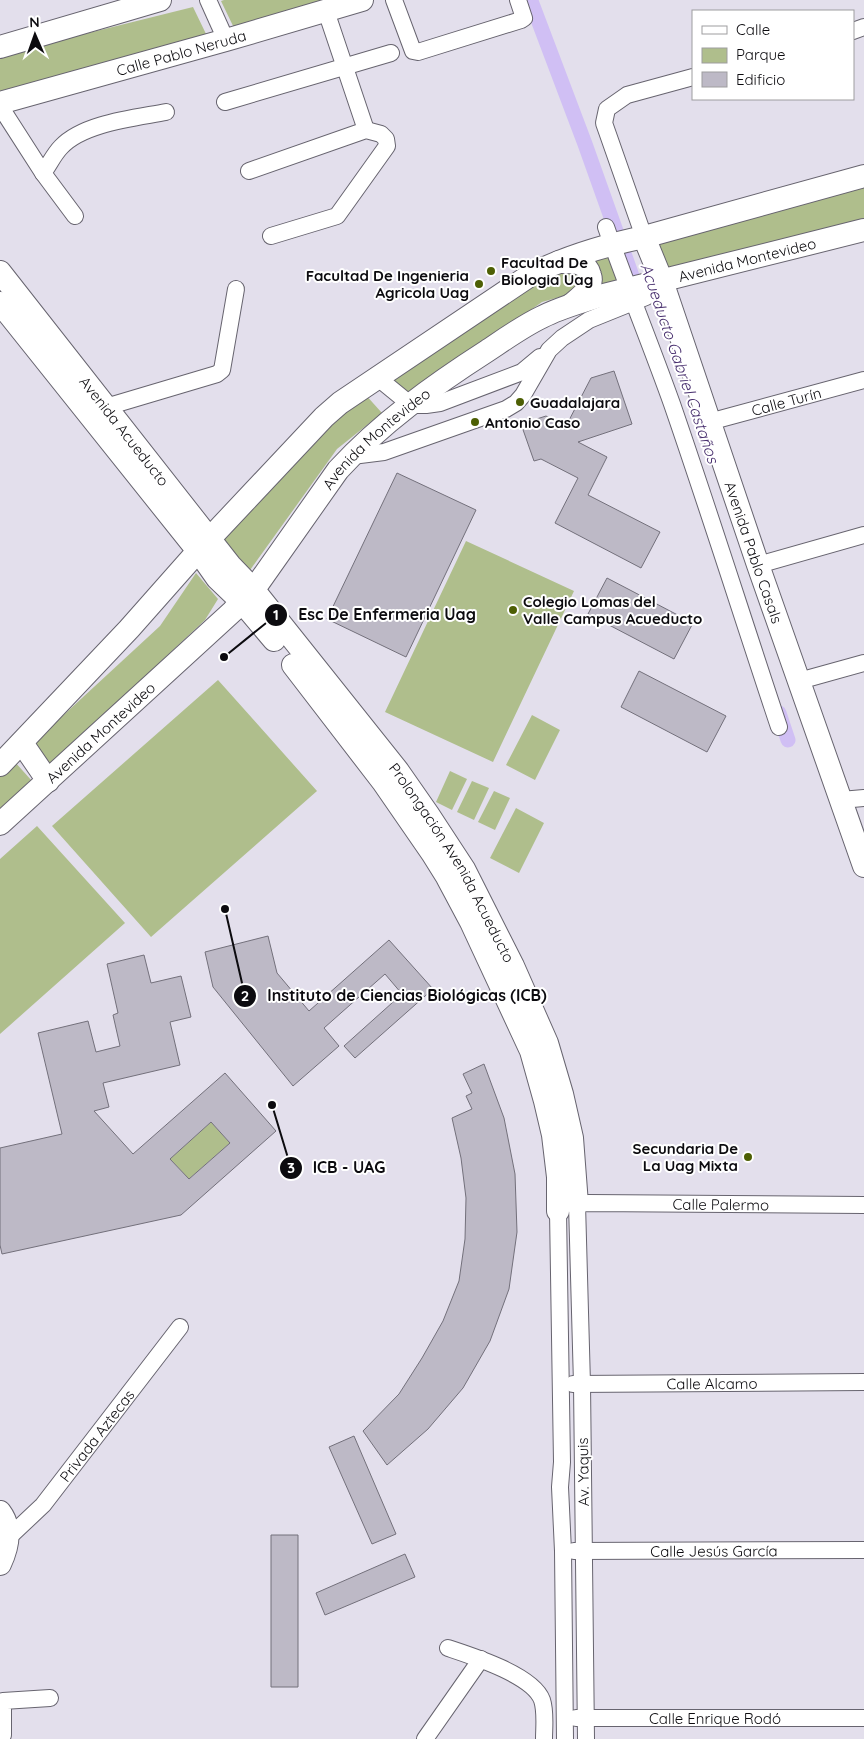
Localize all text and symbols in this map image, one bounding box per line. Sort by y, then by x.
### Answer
north arrow [10,10,60,60]
legend [692,10,854,100]
text: N [29,13,40,31]
text: Calle [736,20,770,39]
street label: Calle Pablo Neruda [114,25,248,80]
text: Parque [736,45,786,64]
text: Edificio [736,70,785,89]
street label: Avenida Montevideo [676,233,818,286]
place label: Facultad De Biologia Uag [501,253,593,289]
water label: Acueducto Gabriel Castaños [636,260,724,467]
marker: Facultad De Biologia Uag [485,265,497,277]
place label: Facultad De Ingenieria Agricola Uag [306,266,469,302]
marker: Facultad De Ingenieria Agricola Uag [473,278,485,290]
street label: Avenida Acueducto [76,372,174,490]
street label: Avenida Montevideo [318,383,434,493]
street label: Calle Turín [749,383,823,420]
place label: Guadalajara [530,393,620,412]
marker: Guadalajara [514,396,526,408]
place label: Antonio Caso [485,413,580,432]
marker: Antonio Caso [469,416,481,428]
street label: Avenida Pablo Casals [721,479,787,626]
place label: Colegio Lomas del Valle Campus Acueducto [523,592,702,628]
callout: Esc De Enfermeria Uag [263,599,486,630]
text: Esc De Enfermeria Uag [298,604,476,624]
marker: Colegio Lomas del Valle Campus Acueducto [507,604,519,616]
text: 1 [273,605,279,624]
street label: Avenida Montevideo [42,678,159,787]
street label: Prolongación Avenida Acueducto [385,759,519,966]
callout: Instituto de Ciencias Biológicas (ICB) [232,980,557,1011]
text: Instituto de Ciencias Biológicas (ICB) [267,985,547,1005]
text: 2 [241,986,249,1005]
place label: Secundaria De La Uag Mixta [632,1139,738,1175]
marker: Secundaria De La Uag Mixta [742,1151,754,1163]
callout: ICB - UAG [278,1152,396,1183]
text: ICB - UAG [313,1157,385,1177]
text: 3 [287,1158,295,1177]
street label: Calle Palermo [673,1194,769,1214]
street label: Calle Alcamo [666,1373,758,1393]
street label: Privada Aztecas [55,1385,138,1485]
street label: Av. Yaquis [573,1437,593,1507]
street label: Calle Jesús García [650,1541,778,1560]
street label: Calle Enrique Rodó [649,1709,781,1728]

